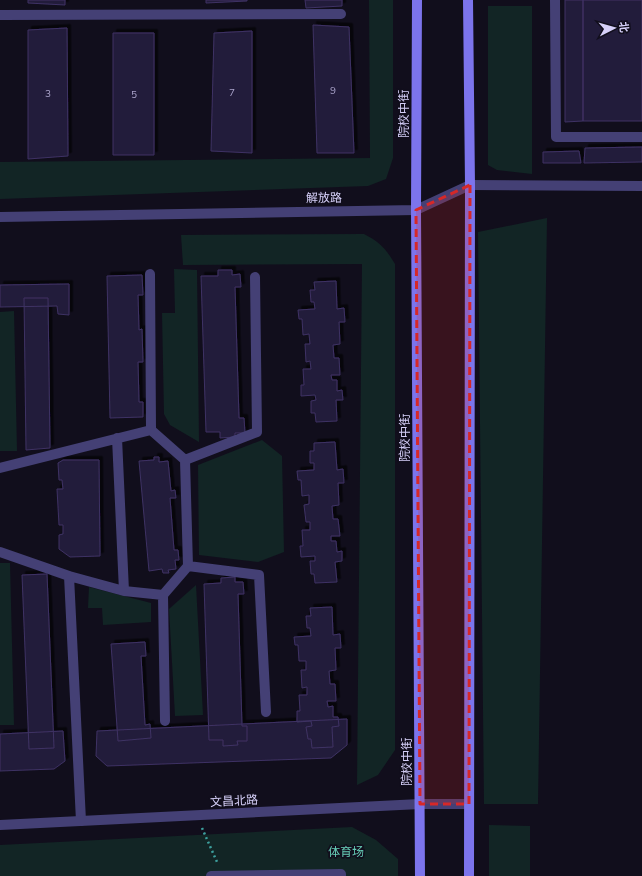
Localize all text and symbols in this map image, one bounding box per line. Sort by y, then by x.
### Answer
north arrow [594,8,634,48]
text: 北 [615,21,631,33]
house number: 9 [330,84,336,98]
house number: 7 [229,86,235,100]
house number: 3 [45,87,51,101]
house number: 5 [131,88,137,102]
street label: 院校中街 [396,90,412,138]
street label: 解放路 [306,190,342,206]
street label: 院校中街 [397,414,413,462]
street label: 院校中街 [399,738,415,786]
street label: 文昌北路 [210,792,258,810]
park label: 体育场 [328,844,364,860]

